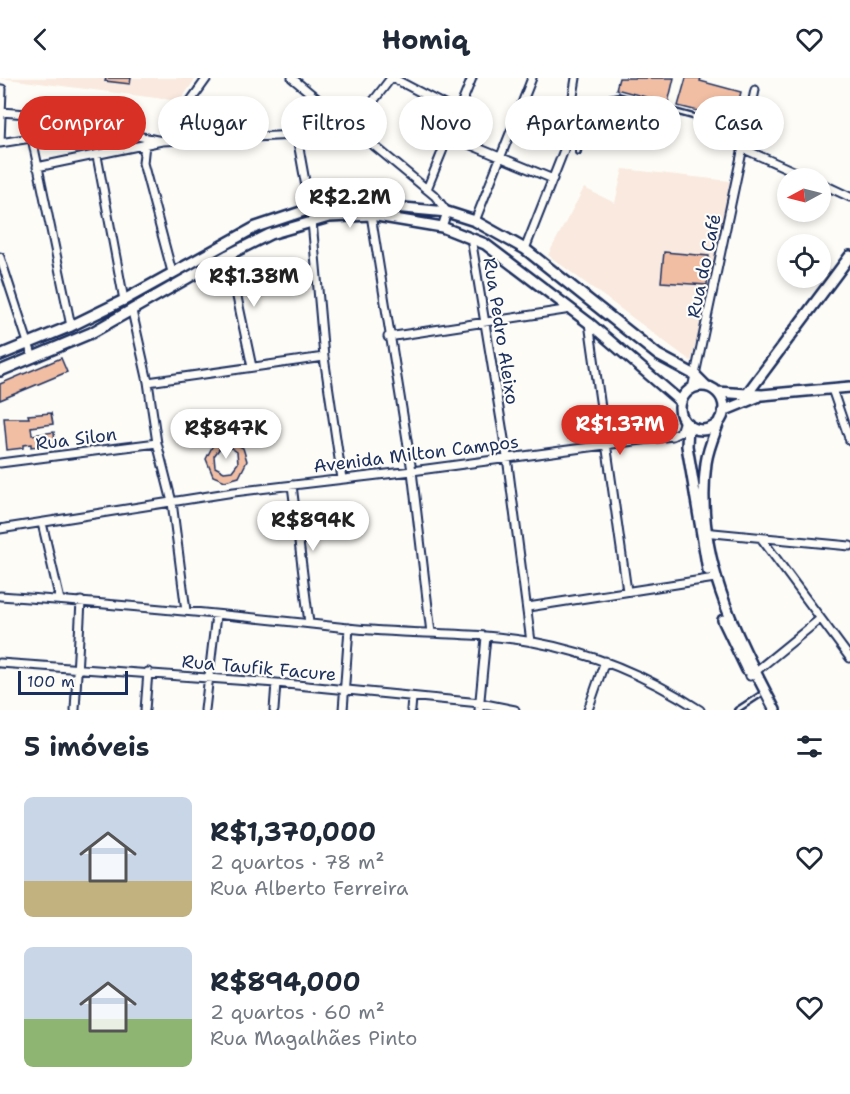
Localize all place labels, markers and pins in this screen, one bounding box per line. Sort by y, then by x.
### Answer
pin: R$2.2M [301,178,399,229]
pin: R$1.38M [199,257,309,308]
pin: R$1.37M [565,405,675,456]
pin: R$847K [177,409,275,460]
pin: R$894K [264,501,362,552]

